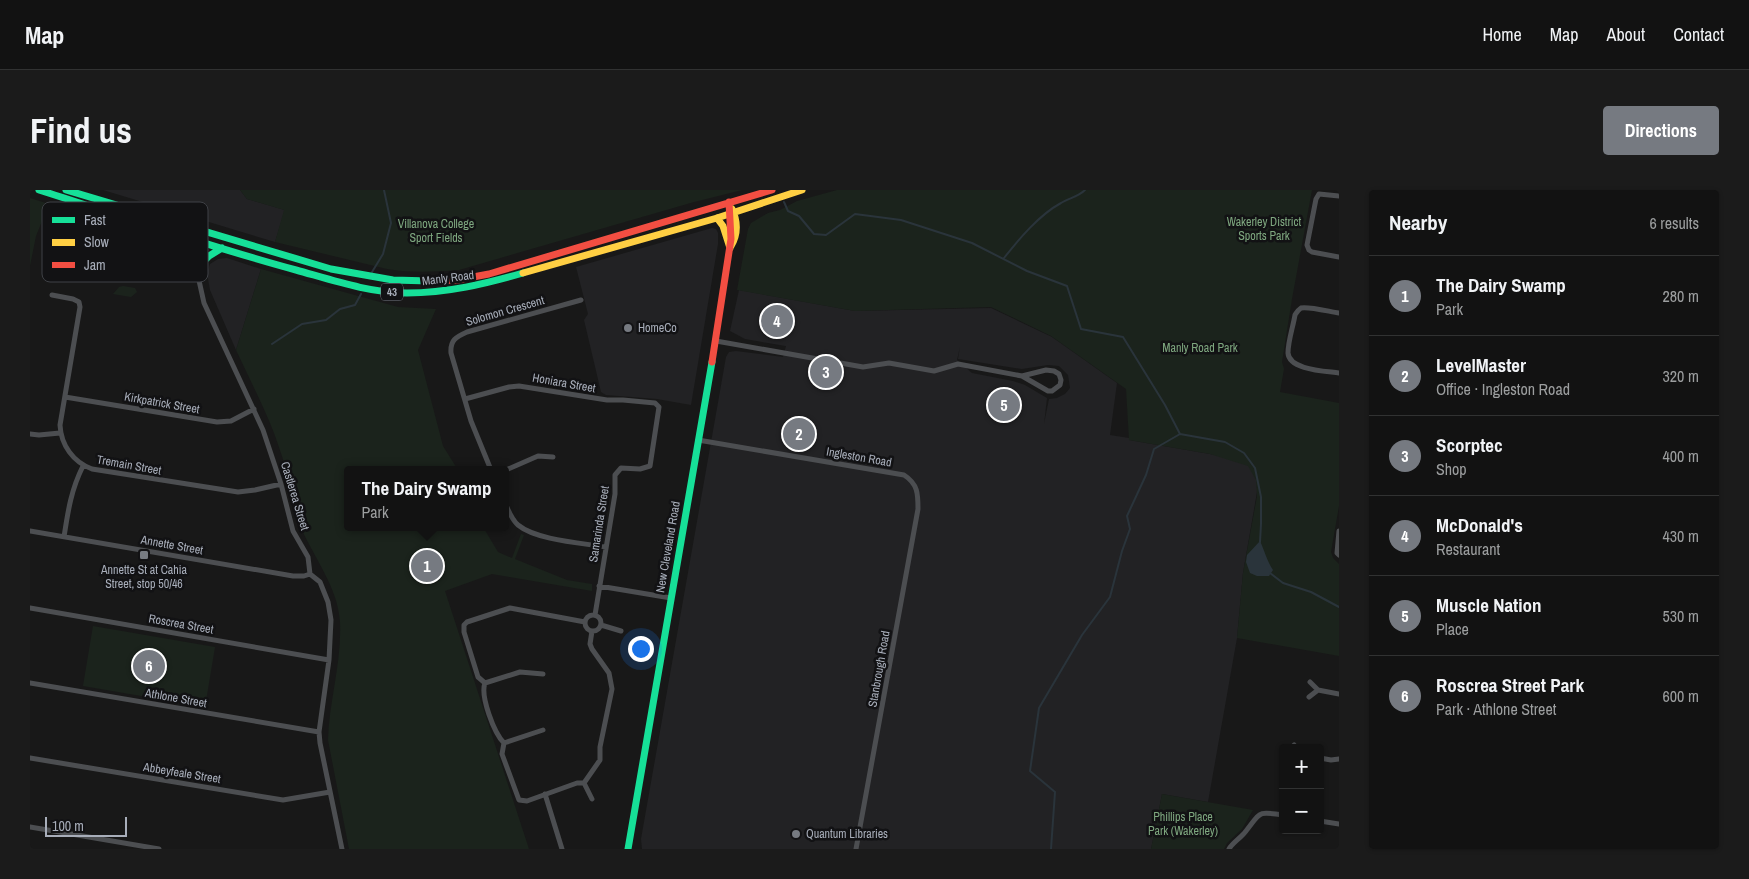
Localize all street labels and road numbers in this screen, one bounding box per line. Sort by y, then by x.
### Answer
street label: Manly Road [421,267,475,289]
road number: 43 [381,284,403,300]
street label: Solomon Crescent [464,292,546,330]
street label: Honiara Street [531,370,597,396]
street label: Kirkpatrick Street [123,389,201,418]
street label: Ingleston Road [825,443,893,471]
street label: Tremain Street [95,451,163,479]
street label: Castlerea Street [277,460,313,533]
street label: Samarinda Street [585,484,613,563]
street label: New Cleveland Road [652,500,684,594]
street label: Annette Street [139,531,205,558]
street label: Roscrea Street [147,610,215,638]
street label: Stanbrough Road [864,630,894,708]
street label: Athlone Street [143,685,208,711]
street label: Abbeyfeale Street [141,759,222,787]

